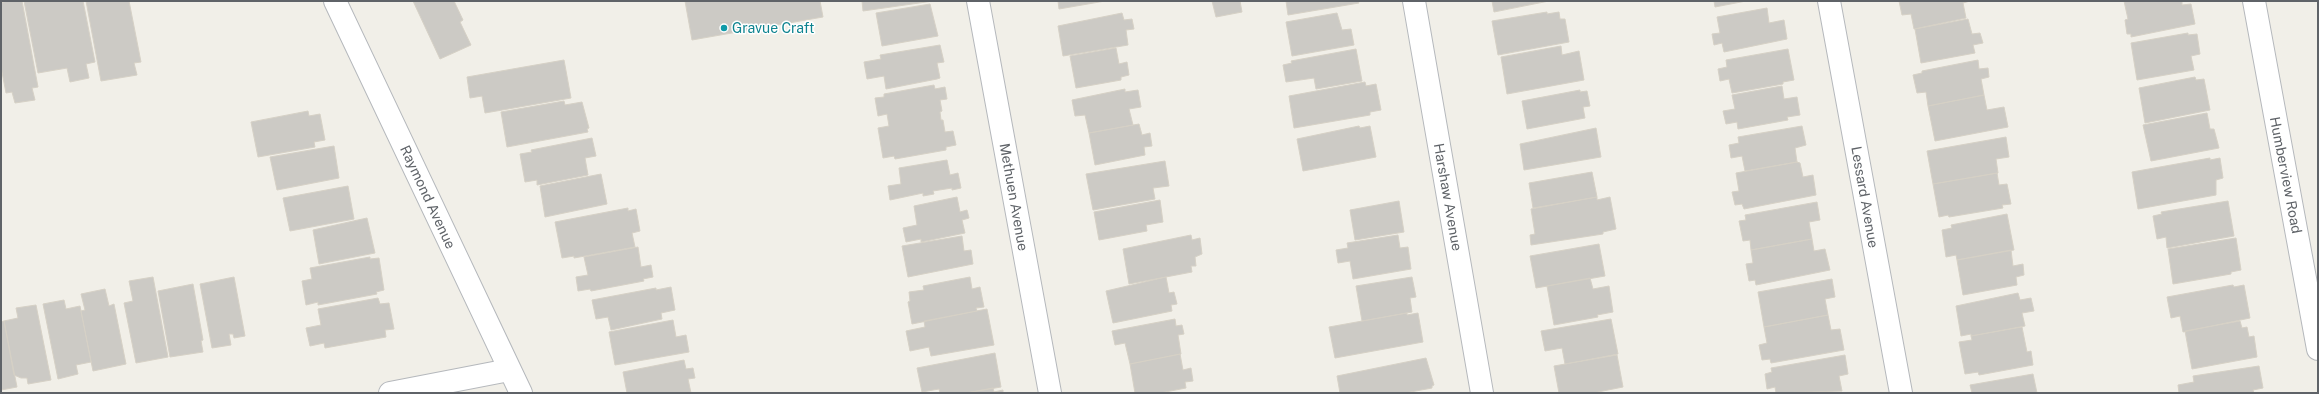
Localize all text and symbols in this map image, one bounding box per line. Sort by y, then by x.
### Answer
place label: Gravue Craft [732,20,814,36]
marker: Gravue Craft [719,23,729,33]
street label: Humberview Road [2267,115,2305,235]
street label: Methuen Avenue [997,142,1031,252]
street label: Harshaw Avenue [1431,142,1465,252]
street label: Raymond Avenue [397,143,459,251]
street label: Lessard Avenue [1848,145,1882,249]

